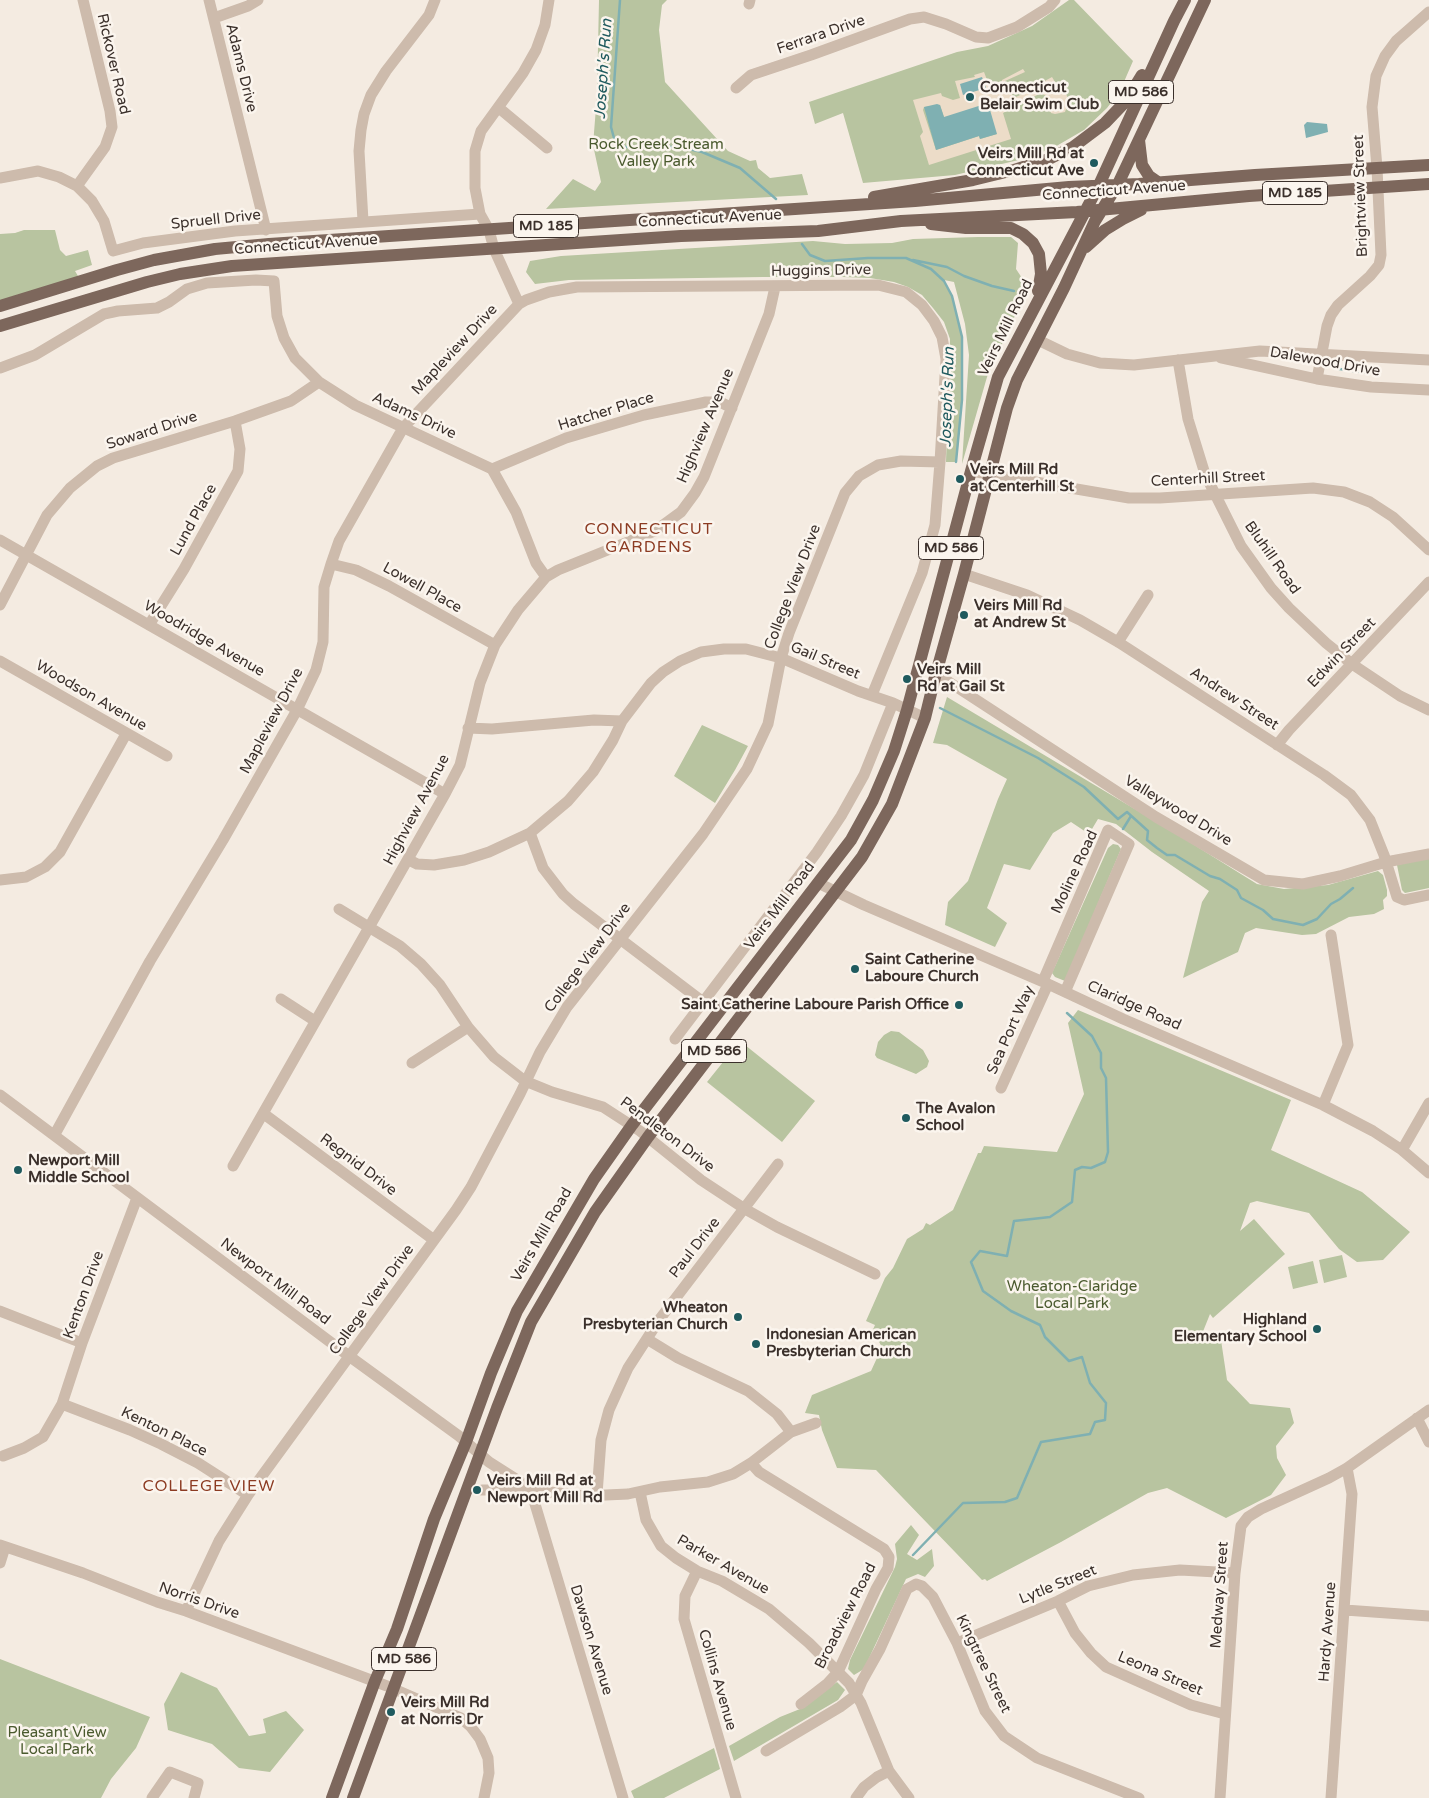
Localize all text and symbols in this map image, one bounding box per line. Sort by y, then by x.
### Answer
street label: Rickover Road [93,12,133,116]
street label: Ferrara Drive [775,12,867,58]
water label: Joseph's Run [591,18,617,120]
street label: Adams Drive [221,22,261,114]
place label: Connecticut Belair Swim Club [980,79,1099,114]
road number: MD 586 [1108,80,1174,104]
marker: Connecticut Belair Swim Club [964,91,976,103]
street label: Brightview Street [1350,134,1372,258]
park label: Rock Creek Stream Valley Park [588,136,724,171]
place label: Veirs Mill Rd at Connecticut Ave [967,145,1084,180]
marker: Veirs Mill Rd at Connecticut Ave [1088,157,1100,169]
street label: Connecticut Avenue [1042,177,1186,205]
road number: MD 185 [1262,182,1328,204]
street label: Spruell Drive [170,206,262,234]
street label: Connecticut Avenue [638,206,782,232]
road number: MD 185 [514,215,578,238]
street label: Connecticut Avenue [234,231,378,259]
street label: Huggins Drive [771,261,871,281]
street label: Veirs Mill Road [975,277,1037,379]
street label: Mapleview Drive [408,301,502,399]
street label: Dalewood Drive [1268,343,1382,381]
water label: Joseph's Run [937,347,959,447]
street label: Highview Avenue [674,366,738,486]
street label: Adams Drive [369,389,459,443]
street label: Hatcher Place [556,389,656,435]
street label: Soward Drive [104,408,200,454]
place label: Veirs Mill Rd at Centerhill St [970,461,1074,496]
street label: Centerhill Street [1150,467,1266,491]
marker: Veirs Mill Rd at Centerhill St [954,473,966,485]
street label: Lund Place [167,481,221,559]
street label: Bluhill Road [1240,518,1304,598]
district label: CONNECTICUT GARDENS [583,520,715,558]
street label: College View Drive [761,522,825,652]
road number: MD 586 [918,536,984,560]
street label: Lowell Place [379,559,465,617]
street label: Woodridge Avenue [140,597,268,681]
place label: Veirs Mill Rd at Andrew St [974,597,1066,632]
marker: Veirs Mill Rd at Andrew St [958,609,970,621]
street label: Edwin Street [1304,614,1380,692]
street label: Gail Street [787,638,863,684]
street label: Woodson Avenue [32,657,150,735]
place label: Veirs Mill Rd at Gail St [917,661,1005,696]
street label: Andrew Street [1186,664,1282,734]
street label: Mapleview Drive [237,665,307,777]
marker: Veirs Mill Rd at Gail St [901,673,913,685]
street label: Highview Avenue [380,752,454,868]
street label: Valleywood Drive [1121,772,1235,850]
street label: Moline Road [1048,827,1102,917]
street label: Veirs Mill Road [741,858,819,954]
street label: College View Drive [541,900,635,1016]
place label: Saint Catherine Laboure Church [865,951,979,986]
marker: Saint Catherine Laboure Church [849,963,861,975]
street label: Claridge Road [1084,977,1184,1035]
street label: Sea Port Way [983,983,1039,1077]
place label: Saint Catherine Laboure Parish Office [681,996,949,1014]
marker: Saint Catherine Laboure Parish Office [953,999,965,1011]
road number: MD 586 [682,1040,746,1062]
street label: Pendleton Drive [616,1094,718,1176]
place label: The Avalon School [916,1100,995,1135]
marker: The Avalon School [900,1112,912,1124]
street label: Regnid Drive [316,1130,400,1200]
place label: Newport Mill Middle School [28,1152,129,1187]
marker: Newport Mill Middle School [12,1164,24,1176]
street label: Veirs Mill Road [508,1185,576,1285]
street label: Paul Drive [666,1214,724,1282]
street label: Newport Mill Road [216,1235,334,1329]
street label: College View Drive [326,1241,418,1359]
street label: Kenton Drive [60,1249,108,1341]
park label: Wheaton-Claridge Local Park [1007,1278,1137,1313]
place label: Wheaton Presbyterian Church [583,1299,728,1334]
marker: Wheaton Presbyterian Church [732,1311,744,1323]
place label: Highland Elementary School [1174,1311,1307,1346]
marker: Highland Elementary School [1311,1323,1323,1335]
place label: Indonesian American Presbyterian Church [766,1326,916,1361]
marker: Indonesian American Presbyterian Church [750,1338,762,1350]
street label: Kenton Place [118,1403,210,1461]
place label: Veirs Mill Rd at Newport Mill Rd [487,1472,603,1507]
district label: COLLEGE VIEW [141,1477,277,1497]
marker: Veirs Mill Rd at Newport Mill Rd [471,1484,483,1496]
street label: Parker Avenue [674,1531,772,1599]
street label: Medway Street [1207,1541,1233,1649]
street label: Broadview Road [812,1560,880,1672]
street label: Lytle Street [1017,1561,1099,1609]
street label: Norris Drive [156,1579,242,1623]
street label: Hardy Avenue [1316,1581,1340,1683]
street label: Dawson Avenue [566,1583,616,1697]
street label: Kingtree Street [951,1612,1015,1716]
street label: Collins Avenue [694,1627,740,1733]
road number: MD 586 [372,1648,436,1670]
street label: Leona Street [1115,1648,1205,1700]
place label: Veirs Mill Rd at Norris Dr [401,1694,489,1729]
marker: Veirs Mill Rd at Norris Dr [385,1706,397,1718]
park label: Pleasant View Local Park [7,1724,107,1759]

